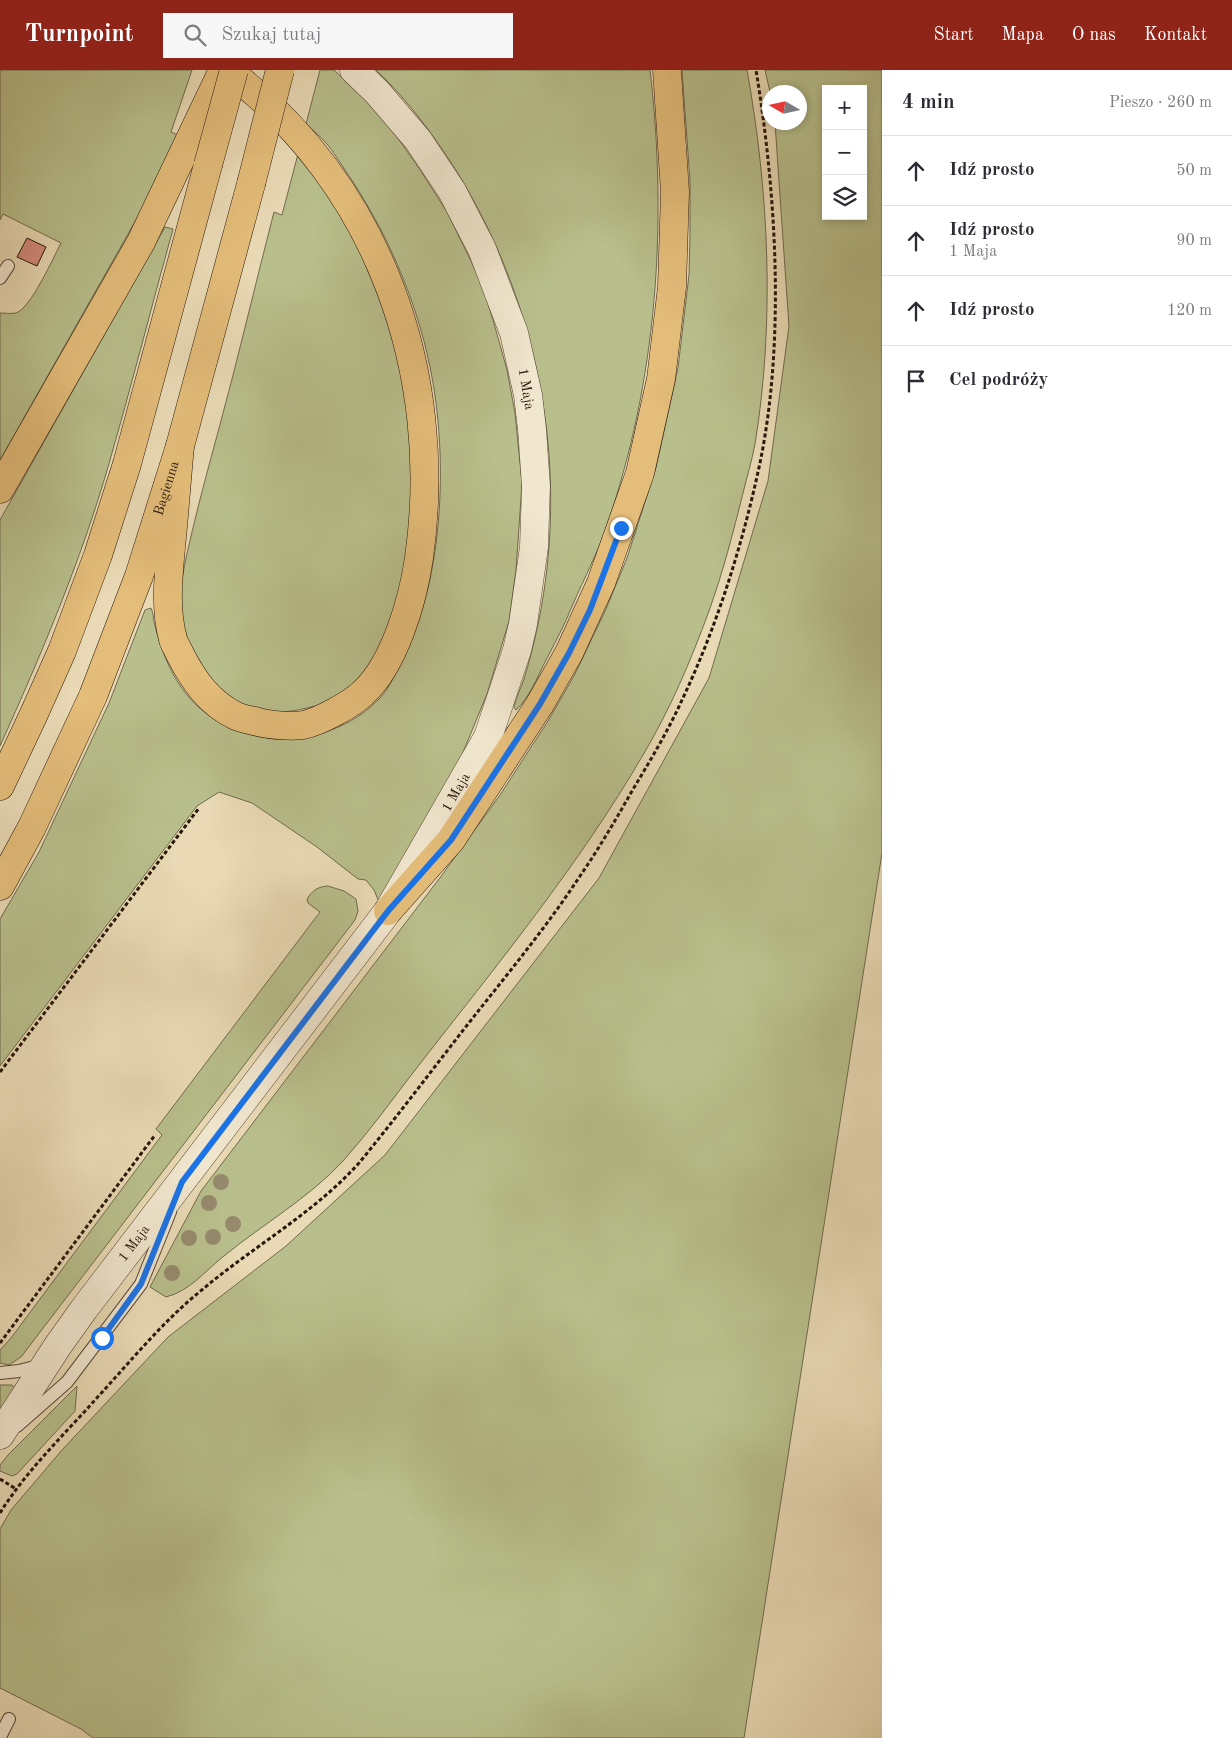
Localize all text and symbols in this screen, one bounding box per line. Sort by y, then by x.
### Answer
search box [163,13,513,58]
icon: search [181,21,209,49]
text: Turnpoint [25,23,133,47]
text: Szukaj tutaj [221,26,321,45]
text: Start [934,26,974,44]
text: Mapa [1002,26,1044,44]
text: O nas [1072,26,1116,44]
text: Kontakt [1144,26,1207,44]
north arrow [762,85,807,130]
map controls [822,85,867,220]
button: + [822,85,867,130]
text: 4 min [902,92,955,113]
text: Pieszo · 260 m [1109,95,1212,111]
button: − [822,130,867,175]
icon: ahead [902,157,930,185]
text: Idź prosto [949,161,1034,180]
text: 50 m [1176,163,1212,179]
button: layers [822,175,867,220]
text: Idź prosto [949,221,1034,240]
icon: ahead [902,227,930,255]
text: 90 m [1176,233,1212,249]
text: 1 Maja [949,244,997,260]
icon: ahead [902,297,930,325]
text: Idź prosto [949,301,1034,320]
text: 120 m [1167,303,1212,319]
street label: 1 Maja [515,367,537,411]
icon: arrive [902,367,930,395]
text: Cel podróży [949,371,1048,390]
street label: Bagienna [151,459,182,517]
route end [610,517,633,540]
street label: 1 Maja [440,771,473,814]
street label: 1 Maja [116,1222,152,1264]
route start [91,1327,114,1350]

